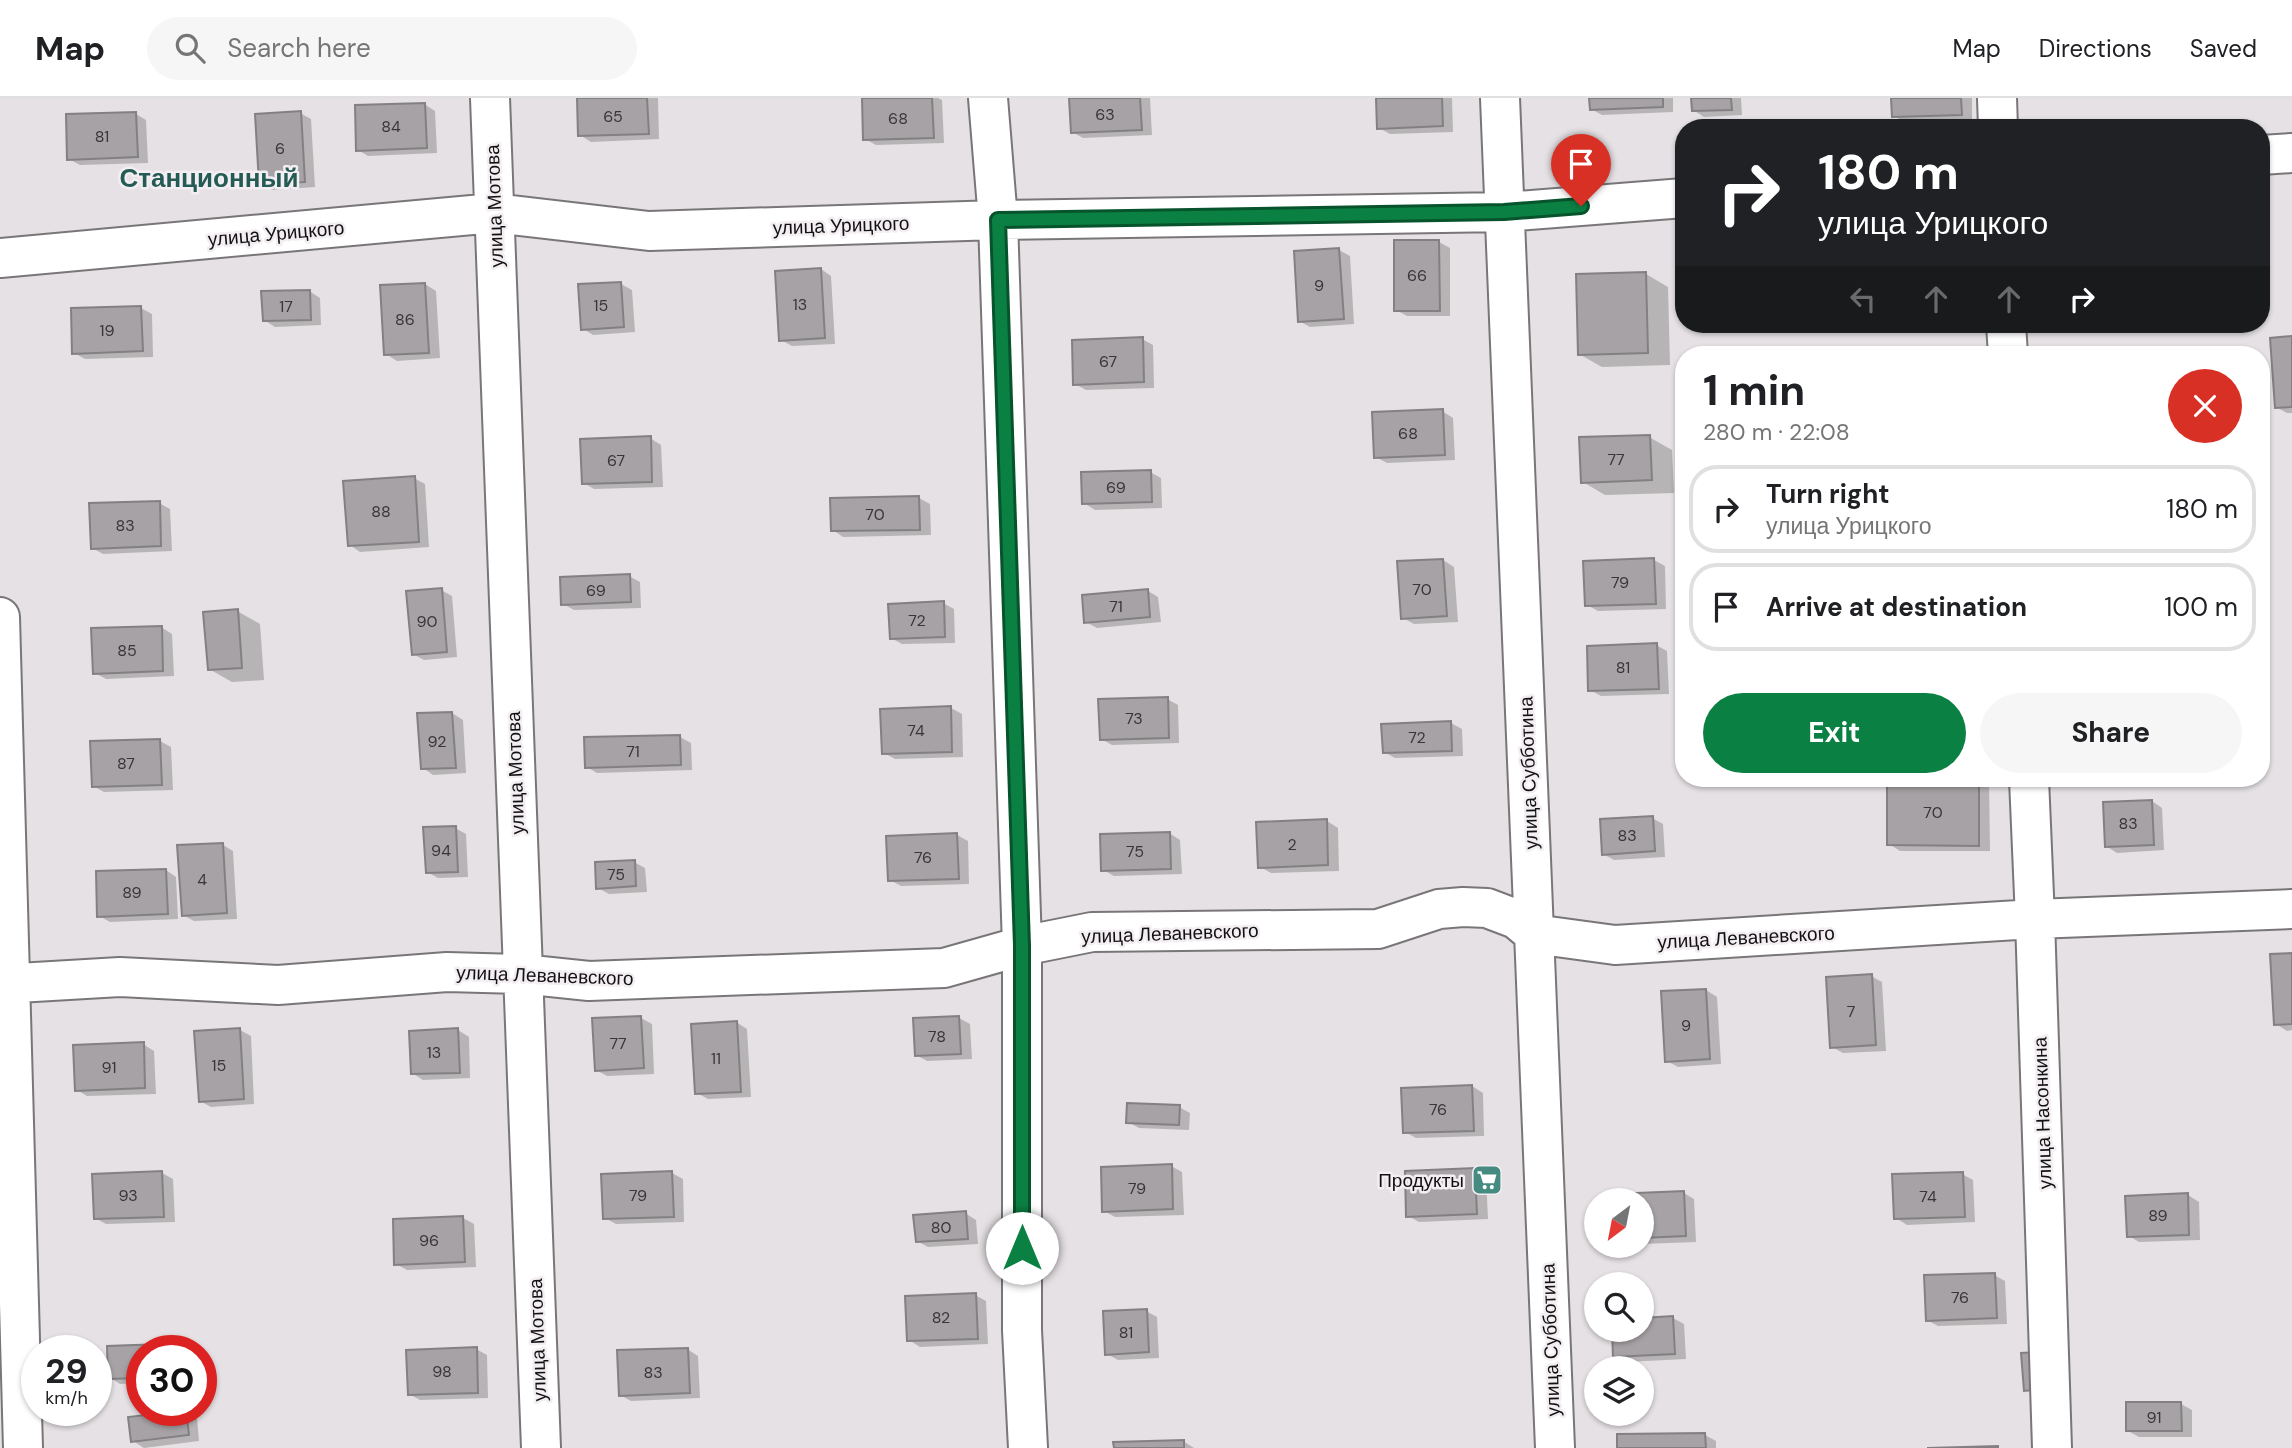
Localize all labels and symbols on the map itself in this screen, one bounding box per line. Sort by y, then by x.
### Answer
house number: 63 [1095,104,1115,125]
house number: 65 [603,106,623,127]
house number: 68 [888,108,908,129]
house number: 84 [381,116,401,137]
house number: 81 [95,126,109,147]
pin [1551,134,1611,206]
house number: 6 [275,138,285,159]
street label: улица Мотова [480,144,509,268]
district label: Станционный [119,161,299,195]
street label: улица Урицкого [772,211,910,240]
street label: улица Урицкого [207,215,345,252]
house number: 66 [1407,265,1427,286]
house number: 9 [1314,275,1324,296]
house number: 13 [793,294,807,315]
house number: 15 [594,295,608,316]
house number: 17 [279,296,293,317]
house number: 86 [395,309,415,330]
house number: 19 [99,320,115,341]
house number: 67 [1099,351,1117,372]
house number: 68 [1398,423,1418,444]
house number: 77 [1607,449,1625,470]
house number: 67 [607,450,625,471]
house number: 69 [1106,477,1126,498]
house number: 88 [371,501,391,522]
house number: 70 [865,504,885,525]
house number: 83 [115,515,135,536]
house number: 79 [1611,572,1629,593]
house number: 70 [1412,579,1432,600]
house number: 69 [586,580,606,601]
house number: 71 [1109,596,1123,617]
house number: 72 [908,610,926,631]
house number: 90 [417,611,438,632]
house number: 85 [117,640,137,661]
house number: 81 [1616,657,1630,678]
street label: улица Субботина [1513,696,1544,850]
house number: 73 [1125,708,1143,729]
street label: улица Мотова [501,711,530,835]
house number: 74 [907,720,925,741]
house number: 72 [1408,727,1426,748]
house number: 92 [428,731,447,752]
house number: 71 [626,741,640,762]
house number: 87 [117,753,135,774]
house number: 70 [1923,802,1943,823]
house number: 83 [2118,813,2138,834]
house number: 83 [1617,825,1637,846]
house number: 2 [1287,834,1297,855]
house number: 94 [431,840,451,861]
house number: 75 [1126,841,1144,862]
house number: 76 [914,847,932,868]
house number: 75 [607,864,625,885]
house number: 4 [197,869,207,890]
house number: 89 [122,882,142,903]
street label: улица Леваневского [1081,918,1259,949]
street label: улица Леваневского [1657,920,1835,955]
street label: улица Леваневского [456,960,634,991]
house number: 7 [1847,1001,1855,1022]
house number: 9 [1681,1015,1691,1036]
house number: 78 [928,1026,946,1047]
house number: 77 [609,1033,627,1054]
street label: улица Насонкина [2027,1036,2058,1190]
house number: 13 [427,1042,441,1063]
house number: 11 [711,1048,721,1069]
house number: 15 [212,1055,226,1076]
house number: 91 [102,1057,116,1078]
house number: 76 [1429,1099,1447,1120]
supermarket icon: Продукты [1470,1163,1504,1197]
place label: Продукты [1378,1168,1464,1193]
house number: 79 [1128,1178,1146,1199]
house number: 93 [118,1185,138,1206]
house number: 79 [629,1185,647,1206]
house number: 74 [1919,1186,1937,1207]
north arrow [1584,1188,1654,1258]
house number: 89 [2148,1205,2168,1226]
position arrow [985,1211,1059,1285]
house number: 80 [931,1217,951,1238]
house number: 96 [419,1230,439,1251]
street label: улица Субботина [1535,1263,1566,1417]
street label: улица Мотова [523,1278,552,1402]
house number: 76 [1951,1287,1969,1308]
house number: 82 [932,1307,950,1328]
house number: 81 [1119,1322,1133,1343]
speed limit sign: 30 [126,1335,217,1426]
house number: 98 [432,1361,452,1382]
house number: 83 [643,1362,663,1383]
house number: 91 [2147,1407,2161,1428]

